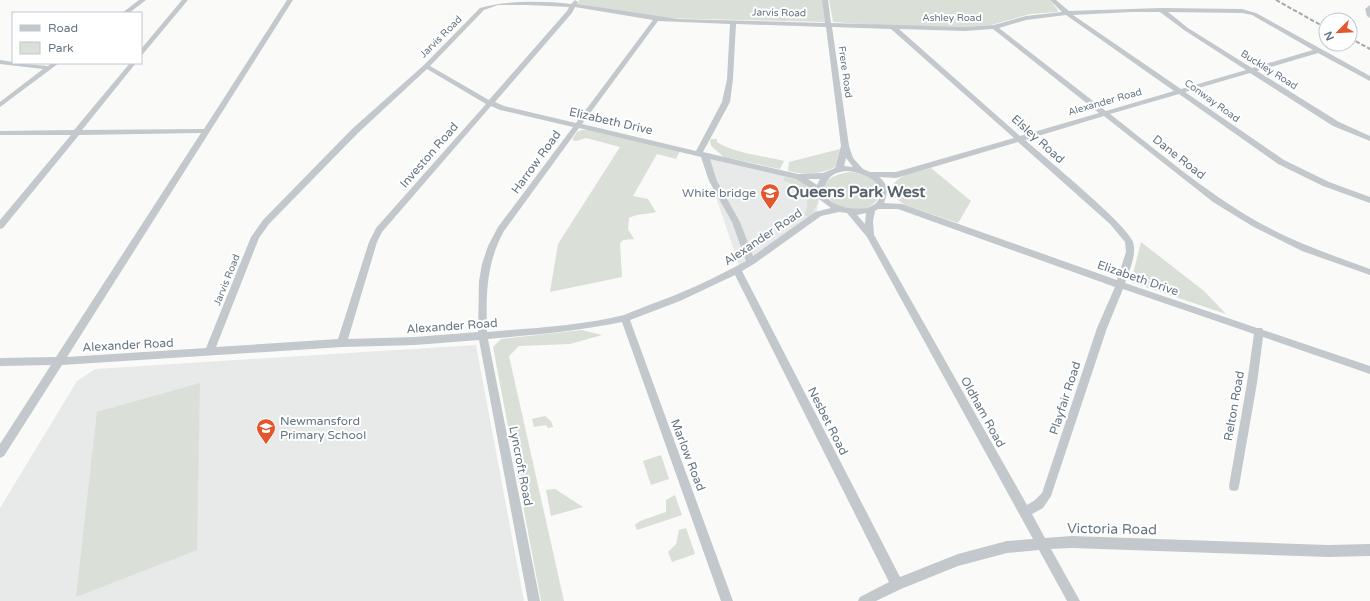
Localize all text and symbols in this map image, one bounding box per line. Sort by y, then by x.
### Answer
street label: Jarvis Road [752,7,806,19]
legend [12,12,142,64]
street label: Ashley Road [922,12,982,24]
north arrow [1318,12,1358,52]
street label: Jarvis Road [418,14,464,60]
text: Road [48,21,78,35]
text: N [1322,29,1337,43]
text: Park [48,41,74,55]
street label: Frere Road [835,45,855,99]
street label: Buckley Road [1238,48,1300,92]
street label: Conway Road [1182,77,1242,125]
street label: Alexander Road [1067,86,1143,118]
street label: Elizabeth Drive [568,105,654,137]
street label: Elsley Road [1009,112,1067,166]
street label: Investon Road [397,120,461,190]
street label: Harrow Road [508,128,564,196]
street label: Dane Road [1150,132,1208,182]
school or university icon: White bridge [759,182,781,210]
district label: Queens Park West [787,182,926,202]
place label: White bridge [682,186,756,200]
street label: Alexander Road [721,206,805,268]
street label: Jarvis Road [211,253,243,307]
street label: Elizabeth Drive [1095,257,1181,299]
street label: Alexander Road [406,316,498,336]
street label: Alexander Road [82,336,174,354]
street label: Playfair Road [1047,360,1083,436]
street label: Relton Road [1221,370,1247,442]
street label: Oldham Road [958,374,1008,450]
street label: Nesbet Road [805,385,851,457]
place label: Newmansford Primary School [280,414,366,442]
school or university icon: Newmansford Primary School [255,417,277,445]
street label: Marlow Road [668,417,708,493]
street label: Lyncroft Road [506,425,536,507]
street label: Victoria Road [1067,520,1157,538]

